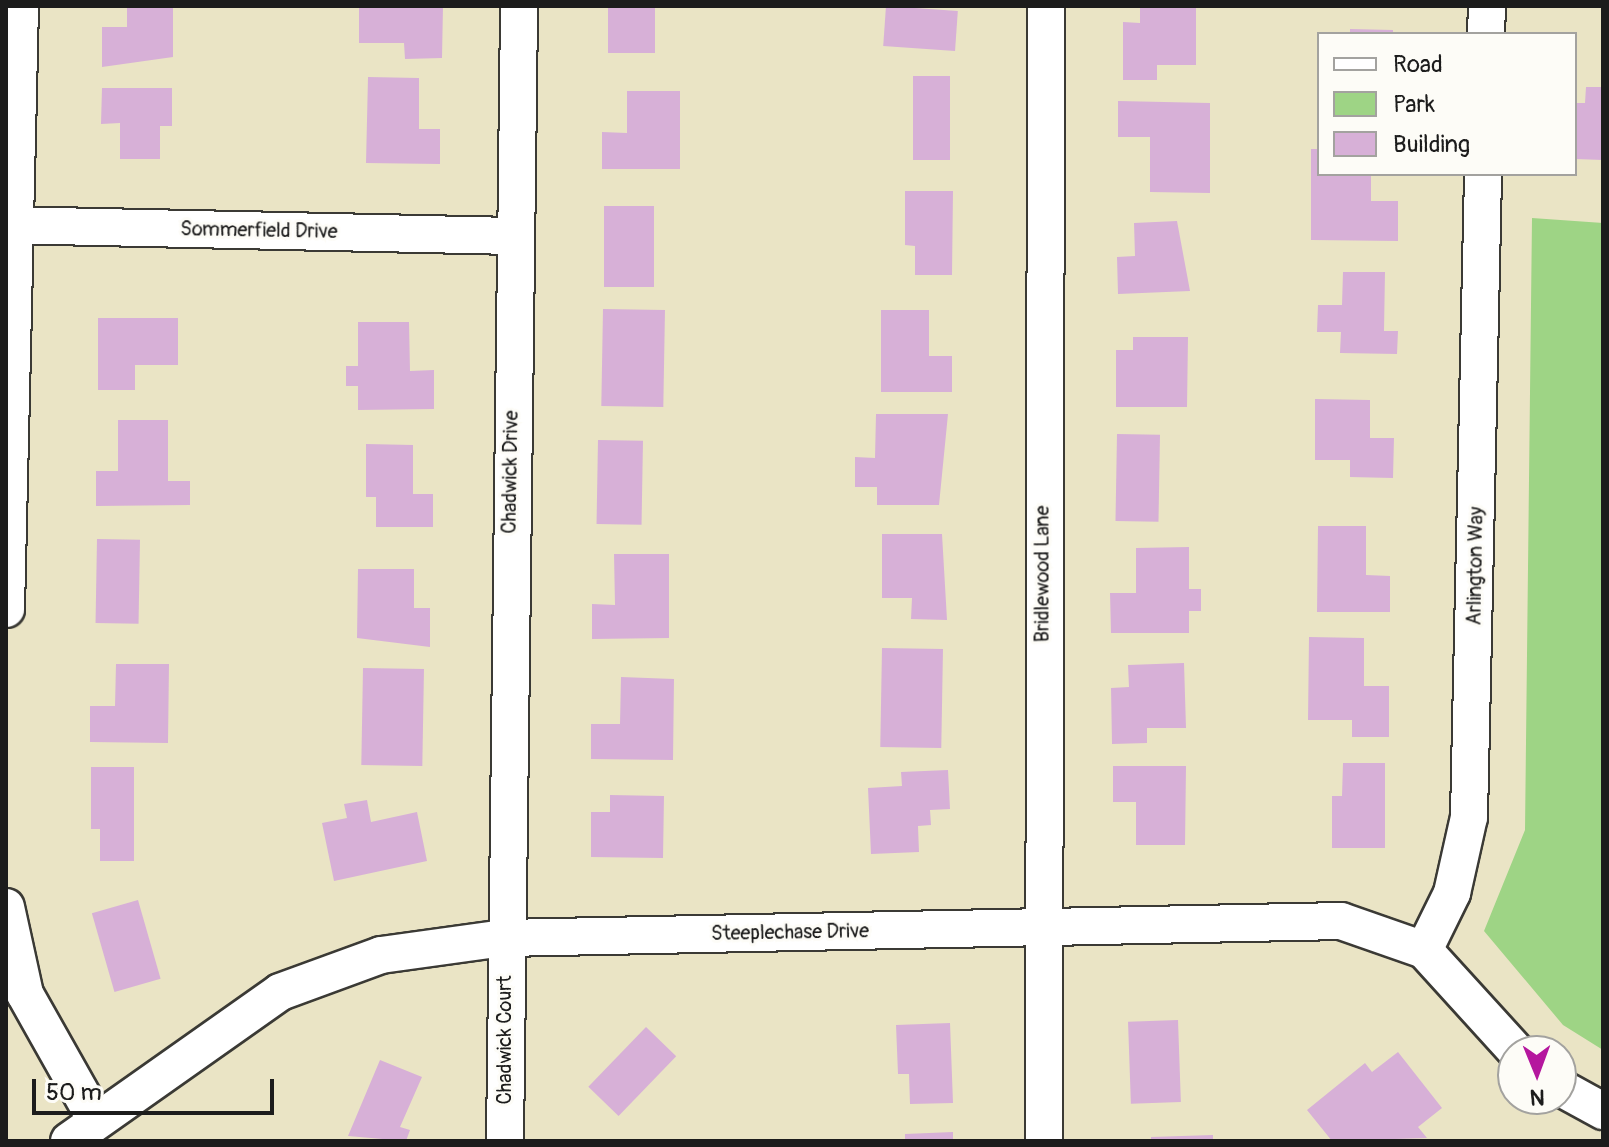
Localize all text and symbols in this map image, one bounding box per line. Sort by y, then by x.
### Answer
legend [1317,32,1577,176]
text: Road [1393,50,1443,79]
text: Park [1393,90,1435,119]
text: Building [1393,130,1470,159]
street label: Sommerfield Drive [180,217,338,243]
street label: Chadwick Drive [497,410,523,534]
street label: Bridlewood Lane [1030,506,1054,642]
street label: Arlington Way [1462,506,1488,626]
street label: Steeplechase Drive [711,919,869,945]
street label: Chadwick Court [492,975,516,1105]
north arrow [1497,1035,1577,1115]
scale bar [36,1063,278,1113]
text: 50 m [46,1078,102,1107]
text: N [1530,1083,1545,1111]

